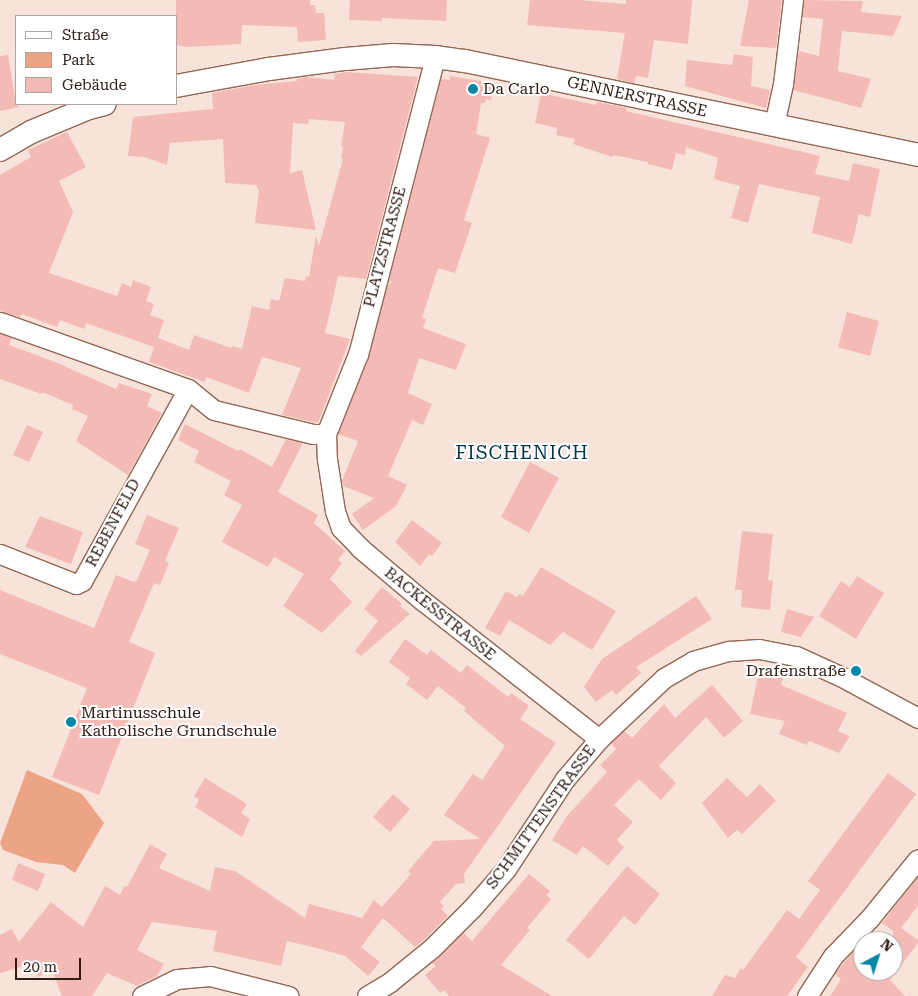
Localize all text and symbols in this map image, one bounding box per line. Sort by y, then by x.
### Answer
legend [15,15,178,105]
text: Straße [62,26,109,44]
text: Park [62,51,95,69]
street label: GENNERSTRASSE [565,73,709,121]
text: Gebäude [62,76,127,94]
place label: Da Carlo [483,79,550,99]
marker: Da Carlo [467,83,479,95]
street label: PLATZSTRASSE [360,184,410,310]
district label: FISCHENICH [454,442,590,464]
street label: REBENFELD [82,476,144,570]
street label: BACKESSTRASSE [380,563,500,665]
place label: Drafenstraße [746,661,846,681]
marker: Drafenstraße [850,665,862,677]
place label: Martinusschule Katholische Grundschule [81,703,277,741]
marker: Martinusschule Katholische Grundschule [65,716,77,728]
street label: SCHMITTENSTRASSE [482,741,600,893]
north arrow [853,931,903,981]
text: N [878,936,896,955]
scale bar [18,948,84,980]
text: 20 m [23,958,57,976]

